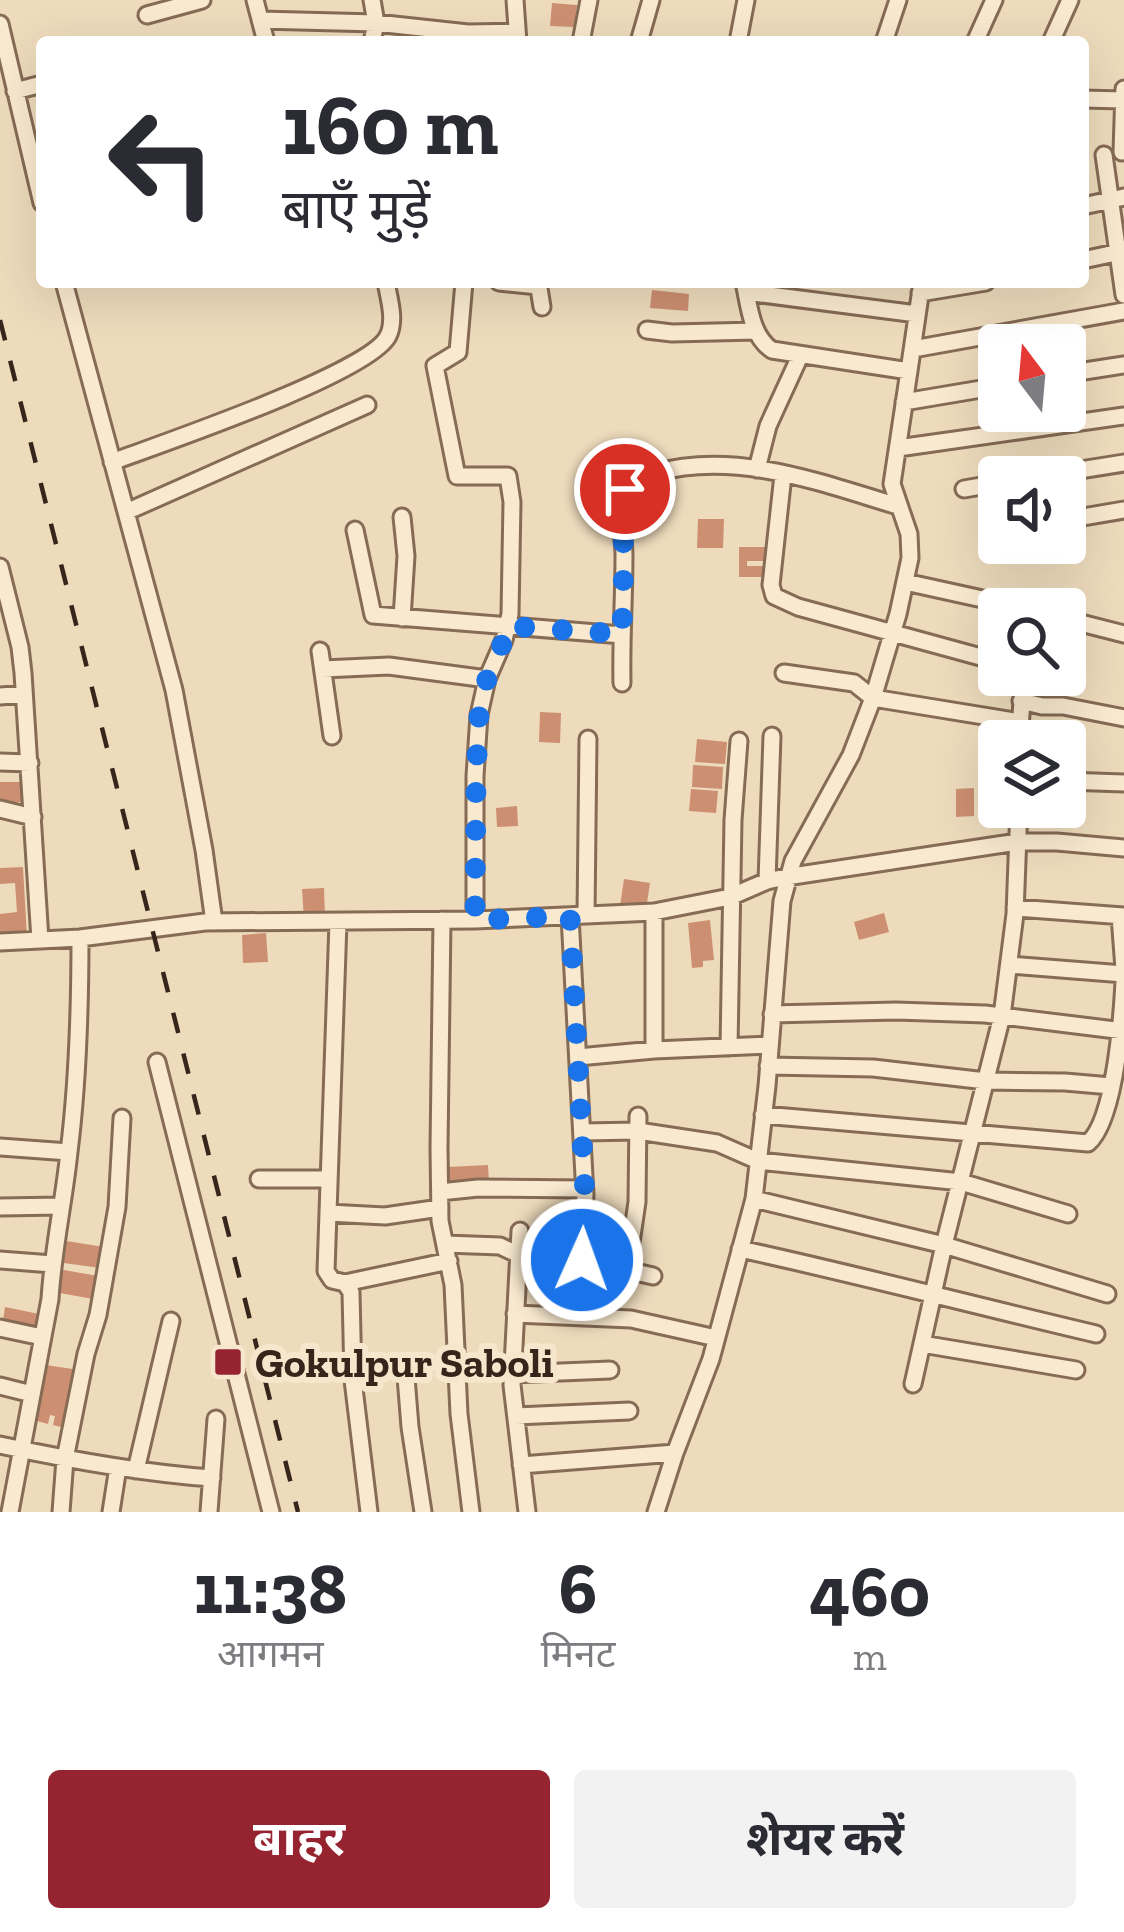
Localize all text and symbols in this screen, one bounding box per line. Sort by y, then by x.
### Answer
text: 160 m [282,75,499,176]
icon: left [84,84,240,240]
text: बाएँ मुड़ें [282,177,430,242]
north arrow [978,324,1086,432]
map controls [978,324,1086,828]
pin [574,438,676,540]
icon: arrive [592,456,658,522]
button: sound [978,456,1086,564]
button: search [978,588,1086,696]
button: layers [978,720,1086,828]
position arrow [519,1197,645,1323]
place label: Gokulpur Saboli [255,1337,554,1388]
marker: Gokulpur Saboli [212,1346,244,1378]
text: 11:38 [194,1545,347,1631]
text: 6 [559,1545,597,1631]
text: 460 [809,1548,930,1634]
text: आगमन [217,1630,324,1677]
text: मिनट [541,1630,615,1677]
text: m [853,1633,887,1680]
button: बाहर [48,1770,550,1908]
button: शेयर करें [574,1770,1076,1908]

